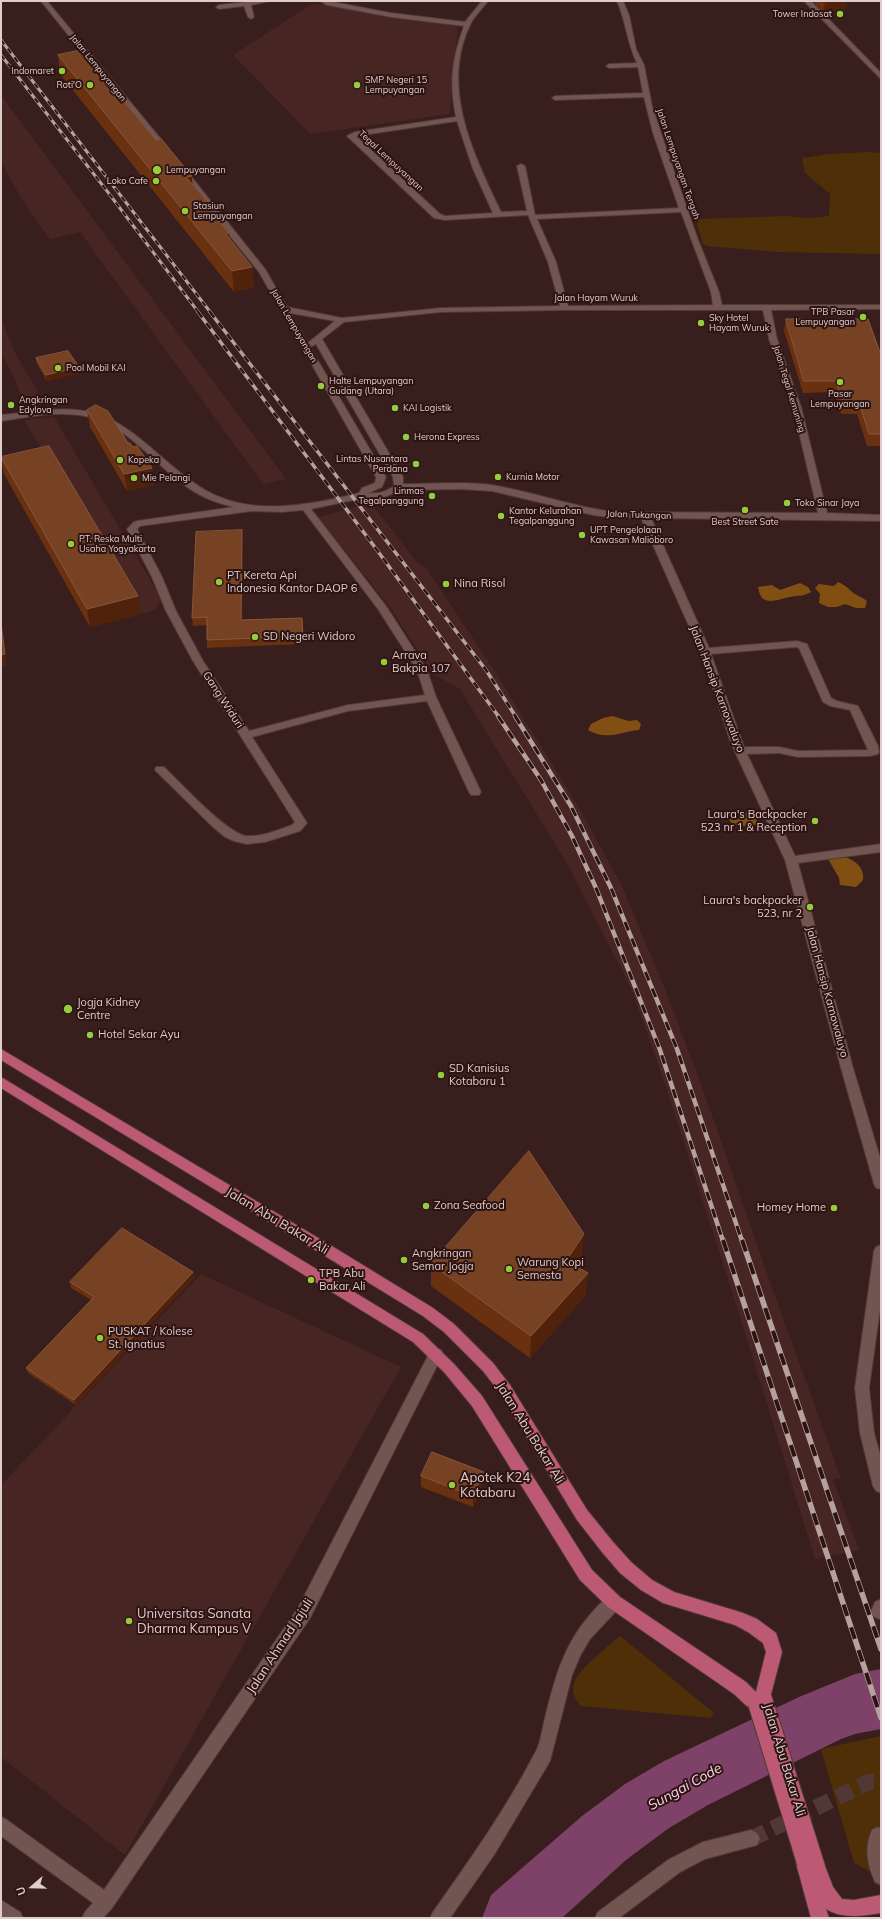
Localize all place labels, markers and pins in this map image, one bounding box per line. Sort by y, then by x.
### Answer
place label: Tower Indosat [773,9,832,19]
marker: Tower Indosat [835,9,845,19]
place label: Indomaret [11,66,54,76]
marker: Indomaret [57,66,67,76]
place label: SMP Negeri 15 Lempuyangan [365,75,427,96]
place label: Roti'O [57,80,82,90]
marker: Roti'O [85,80,95,90]
marker: SMP Negeri 15 Lempuyangan [352,80,362,90]
marker: Lempuyangan [151,164,163,176]
place label: Lempuyangan [166,165,226,175]
place label: Loko Cafe [107,176,148,186]
marker: Loko Cafe [151,176,161,186]
place label: Stasiun Lempuyangan [193,201,253,222]
marker: Stasiun Lempuyangan [180,206,190,216]
place label: TPB Pasar Lempuyangan [795,307,855,328]
marker: TPB Pasar Lempuyangan [858,312,868,322]
place label: Sky Hotel Hayam Wuruk [709,313,769,334]
marker: Sky Hotel Hayam Wuruk [696,318,706,328]
marker: Pool Mobil KAI [53,363,63,373]
place label: Pool Mobil KAI [66,363,126,373]
place label: Halte Lempuyangan Gudang (Utara) [329,376,414,397]
marker: Pasar Lempuyangan [835,377,845,387]
marker: Halte Lempuyangan Gudang (Utara) [316,381,326,391]
place label: Pasar Lempuyangan [810,389,870,410]
place label: Angkringan Edylova [19,395,68,416]
marker: Angkringan Edylova [6,400,16,410]
marker: KAI Logistik [390,403,400,413]
place label: KAI Logistik [403,403,452,413]
marker: Herona Express [401,432,411,442]
place label: Herona Express [414,432,480,442]
place label: Lintas Nusantara Perdana [336,454,408,475]
marker: Kopeka [115,455,125,465]
place label: Kopeka [128,455,159,465]
marker: Lintas Nusantara Perdana [411,459,421,469]
marker: Kurnia Motor [493,472,503,482]
place label: Kurnia Motor [506,472,560,482]
marker: Mie Pelangi [129,473,139,483]
place label: Mie Pelangi [142,473,190,483]
place label: Linmas Tegalpanggung [359,486,424,507]
marker: Linmas Tegalpanggung [427,491,437,501]
marker: Toko Sinar Jaya [782,498,792,508]
place label: Toko Sinar Jaya [795,498,859,508]
marker: Best Street Sate [740,505,750,515]
place label: Kantor Kelurahan Tegalpanggung [509,506,582,527]
marker: Kantor Kelurahan Tegalpanggung [496,511,506,521]
place label: Best Street Sate [711,517,779,527]
place label: UPT Pengelolaan Kawasan Malioboro [590,525,673,546]
marker: UPT Pengelolaan Kawasan Malioboro [577,530,587,540]
place label: PT. Reska Multi Usaha Yogyakarta [79,534,156,555]
marker: PT. Reska Multi Usaha Yogyakarta [66,539,76,549]
place label: PT Kereta Api Indonesia Kantor DAOP 6 [227,569,357,595]
marker: PT Kereta Api Indonesia Kantor DAOP 6 [214,577,224,587]
place label: Nina Risol [454,577,505,591]
marker: Nina Risol [441,579,451,589]
place label: SD Negeri Widoro [263,630,355,644]
marker: SD Negeri Widoro [250,632,260,642]
place label: Arrava Bakpia 107 [392,649,450,675]
marker: Arrava Bakpia 107 [379,657,389,667]
place label: Laura's Backpacker 523 nr 1 & Reception [701,808,807,834]
marker: Laura's Backpacker 523 nr 1 & Reception [810,816,820,826]
place label: Laura's backpacker 523, nr 2 [703,894,802,920]
marker: Laura's backpacker 523, nr 2 [805,902,815,912]
place label: Jogja Kidney Centre [77,996,140,1022]
marker: Jogja Kidney Centre [62,1003,74,1015]
place label: Hotel Sekar Ayu [98,1028,180,1042]
marker: Hotel Sekar Ayu [85,1030,95,1040]
place label: SD Kanisius Kotabaru 1 [449,1062,509,1088]
marker: SD Kanisius Kotabaru 1 [436,1070,446,1080]
place label: Zona Seafood [434,1199,505,1213]
marker: Zona Seafood [421,1201,431,1211]
place label: Homey Home [757,1201,826,1215]
marker: Homey Home [829,1203,839,1213]
place label: Angkringan Semar Jogja [412,1247,474,1273]
marker: Angkringan Semar Jogja [399,1255,409,1265]
place label: Warung Kopi Semesta [517,1256,584,1282]
marker: Warung Kopi Semesta [504,1264,514,1274]
place label: TPB Abu Bakar Ali [319,1267,365,1293]
marker: TPB Abu Bakar Ali [306,1275,316,1285]
place label: PUSKAT / Kolese St. Ignatius [108,1325,193,1351]
marker: PUSKAT / Kolese St. Ignatius [95,1333,105,1343]
place label: Apotek K24 Kotabaru [460,1470,530,1501]
marker: Apotek K24 Kotabaru [447,1480,457,1490]
place label: Universitas Sanata Dharma Kampus V [137,1606,251,1637]
marker: Universitas Sanata Dharma Kampus V [124,1616,134,1626]

